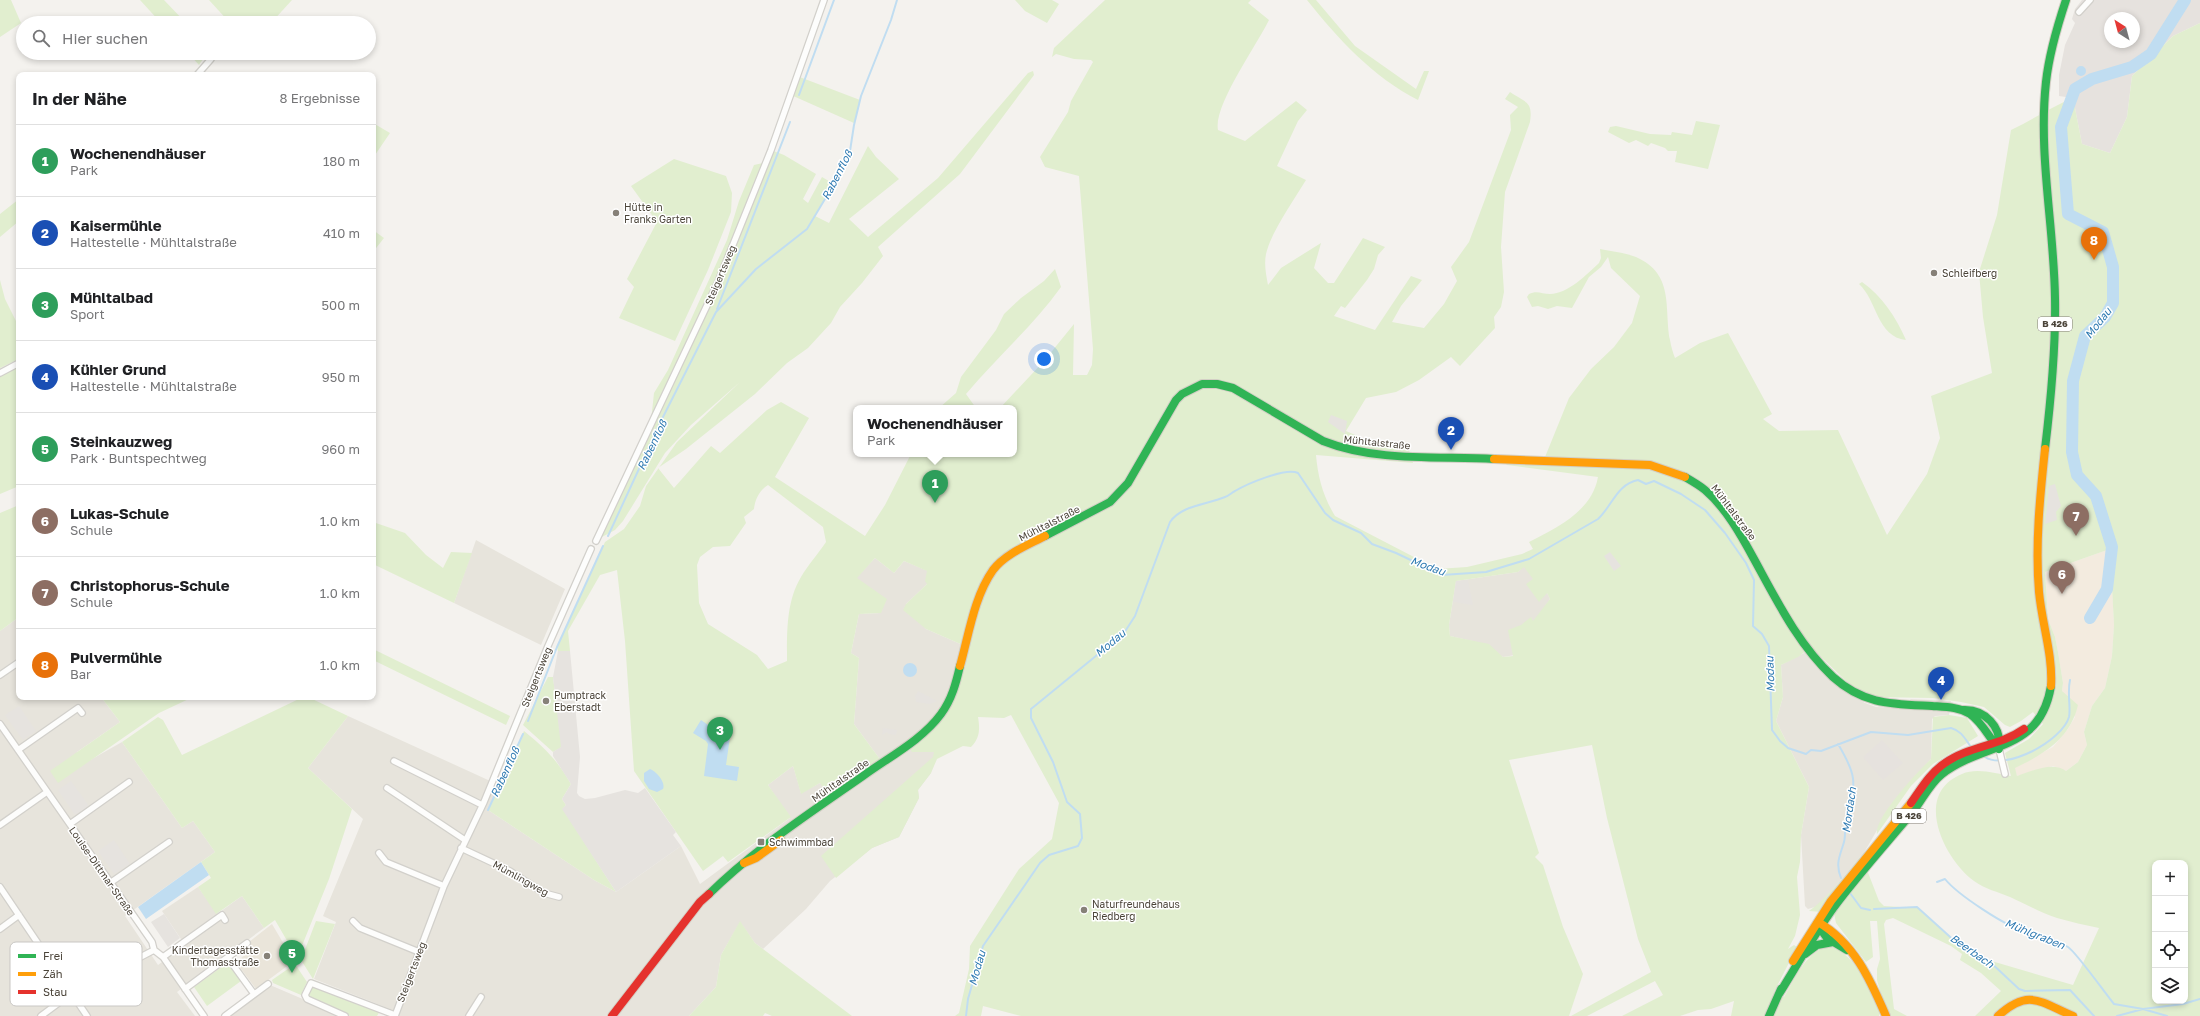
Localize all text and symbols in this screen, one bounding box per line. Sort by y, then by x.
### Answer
north arrow [2104,12,2140,48]
search box [16,16,376,60]
icon: search [30,27,52,49]
text: Hier suchen [62,29,148,47]
text: In der Nähe [32,88,127,109]
text: 8 Ergebnisse [280,90,360,106]
text: Wochenendhäuser [70,144,206,162]
water label: Rabenfloß [819,147,855,202]
text: 1 [42,153,48,169]
text: 180 m [323,153,360,169]
text: Park [70,162,98,178]
place label: Hütte in Franks Garten [624,201,692,225]
marker: Hütte in Franks Garten [611,208,621,218]
text: Kaisermühle [70,216,162,234]
text: 2 [41,225,49,241]
text: 410 m [323,225,360,241]
pin: 8 [2081,227,2107,260]
text: Haltestelle · Mühltalstraße [70,234,237,250]
street label: Steigertsweg [702,243,738,307]
place label: Schleifberg [1942,267,1997,279]
marker: Schleifberg [1929,268,1939,278]
text: Mühltalbad [70,288,153,306]
text: 3 [41,297,49,313]
text: 500 m [322,297,360,313]
water label: Modau [2081,304,2115,341]
text: Sport [70,306,105,322]
road number: B 426 [2038,317,2072,331]
your location [1034,349,1054,369]
text: Kühler Grund [70,360,166,378]
text: 4 [41,369,49,385]
text: 950 m [322,369,360,385]
text: Haltestelle · Mühltalstraße [70,378,237,394]
popup [853,405,1017,457]
text: Wochenendhäuser [867,414,1003,432]
water label: Rabenfloß [634,417,669,472]
pin: 2 [1438,417,1464,450]
text: Steinkauzweg [70,432,172,450]
text: Park [867,432,895,448]
street label: Mühltalstraße [1343,433,1411,451]
text: 5 [41,441,49,457]
text: 960 m [321,441,360,457]
text: Park · Buntspechtweg [70,450,207,466]
pin: 1 [922,470,948,503]
street label: Mühltalstraße [1709,482,1759,543]
street label: Mühltalstraße [1016,502,1082,544]
pin: 7 [2063,503,2089,536]
text: Lukas-Schule [70,504,169,522]
text: 6 [41,513,49,529]
text: 1.0 km [320,513,360,529]
text: Schule [70,522,113,538]
water label: Modau [1409,553,1448,578]
pin: 6 [2049,561,2075,594]
text: Christophorus-Schule [70,576,230,594]
text: 7 [41,585,49,601]
text: 1.0 km [320,585,360,601]
text: Schule [70,594,113,610]
water label: Modau [1092,625,1129,659]
street label: Steigertsweg [518,645,554,709]
text: Pulvermühle [70,648,162,666]
water label: Modau [1762,655,1777,692]
text: 8 [41,657,49,673]
text: 1.0 km [320,657,360,673]
text: Bar [70,666,91,682]
pin: 4 [1928,667,1954,700]
place label: Pumptrack Eberstadt [554,689,606,713]
marker: Pumptrack Eberstadt [541,696,551,706]
pin: 3 [707,717,733,750]
water label: Rabenfloß [487,744,522,799]
street label: Mühltalstraße [809,756,871,804]
water label: Mordach [1839,785,1858,834]
road number: B 426 [1892,809,1926,823]
street label: Louise-Dittmar-Straße [67,824,137,918]
place label: Schwimmbad [769,836,833,848]
marker: Schwimmbad [756,837,766,847]
street label: Mümlingweg [491,858,551,898]
map controls [2152,860,2188,1004]
button: + [2152,860,2188,896]
button: − [2152,896,2188,932]
place label: Naturfreundehaus Riedberg [1092,898,1180,922]
marker: Naturfreundehaus Riedberg [1079,905,1089,915]
water label: Mühlgraben [2003,916,2068,953]
water label: Beerbach [1948,931,1998,971]
button: locate [2152,932,2188,968]
pin: 5 [279,940,305,973]
street label: Steigertsweg [394,940,428,1004]
legend [10,942,142,1006]
place label: Kindertagesstätte Thomasstraße [172,944,259,968]
water label: Modau [965,948,988,987]
text: Frei [43,949,63,962]
marker: Kindertagesstätte Thomasstraße [262,951,272,961]
text: Zäh [43,967,63,980]
button: layers [2152,968,2188,1004]
text: Stau [43,985,67,998]

